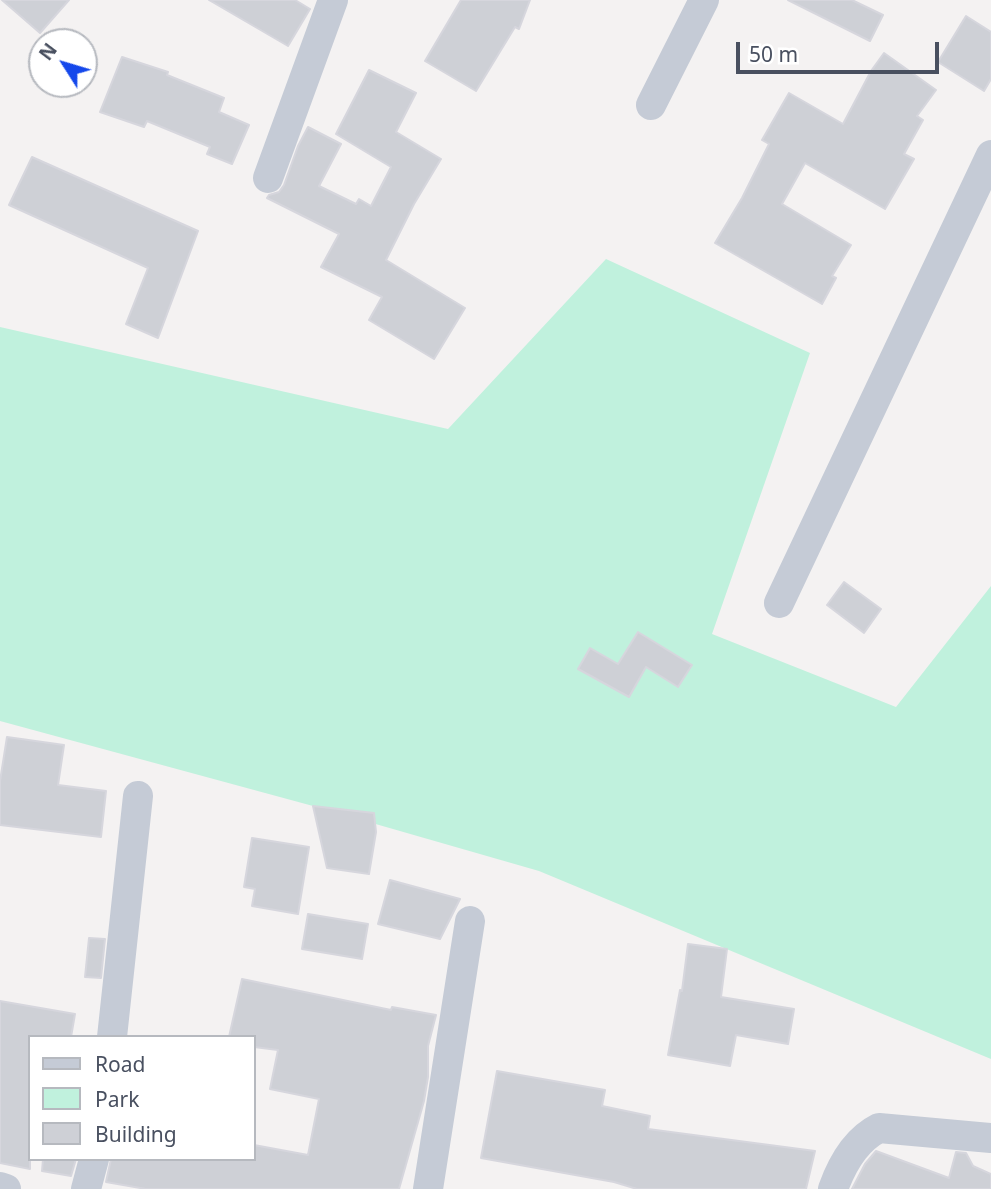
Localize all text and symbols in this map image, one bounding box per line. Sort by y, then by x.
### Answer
north arrow [28,28,98,98]
scale bar [739,28,942,72]
text: N [33,38,63,66]
text: 50 m [749,40,798,68]
legend [28,1035,256,1161]
text: Road [95,1050,145,1078]
text: Park [95,1085,139,1113]
text: Building [95,1120,177,1148]

